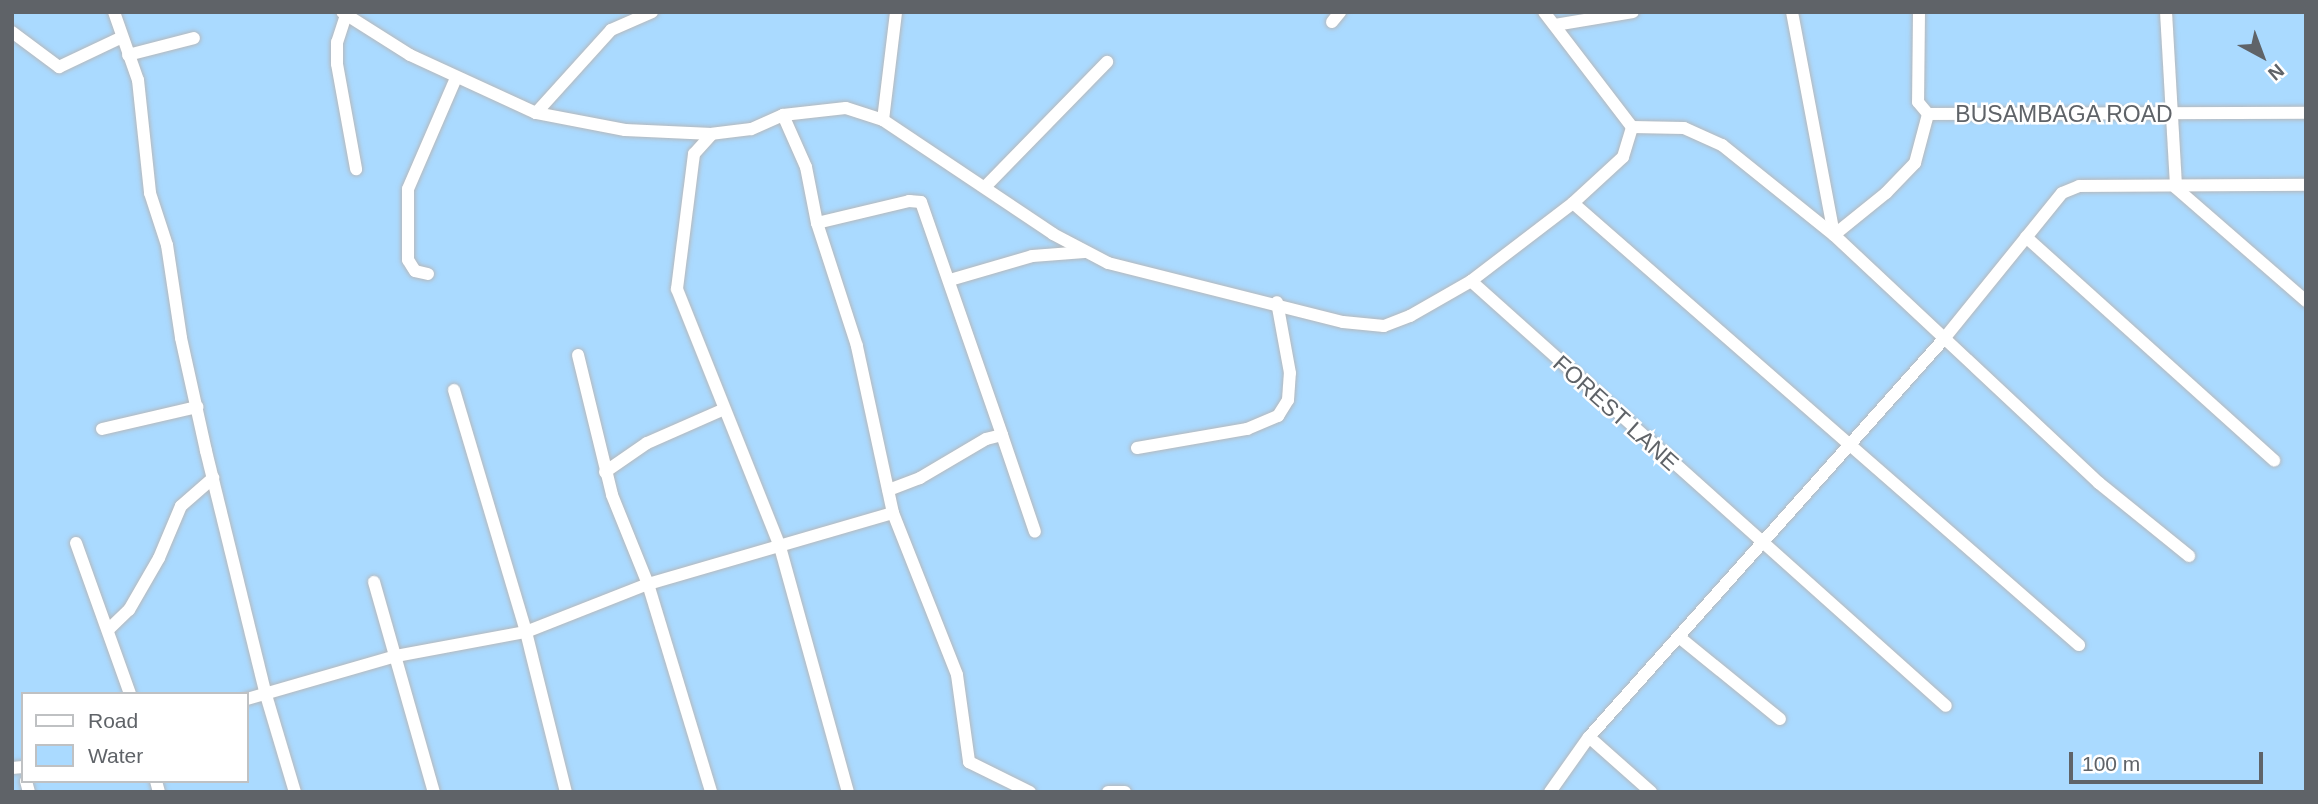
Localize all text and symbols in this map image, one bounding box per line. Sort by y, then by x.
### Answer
north arrow [2227,21,2297,91]
text: N [2264,60,2288,85]
street label: BUSAMBAGA ROAD [1955,100,2173,128]
street label: FOREST LANE [1547,349,1685,477]
legend [21,692,248,783]
text: Road [88,709,138,732]
scale bar [2073,738,2267,782]
text: Water [88,744,143,767]
text: 100 m [2082,752,2140,775]

